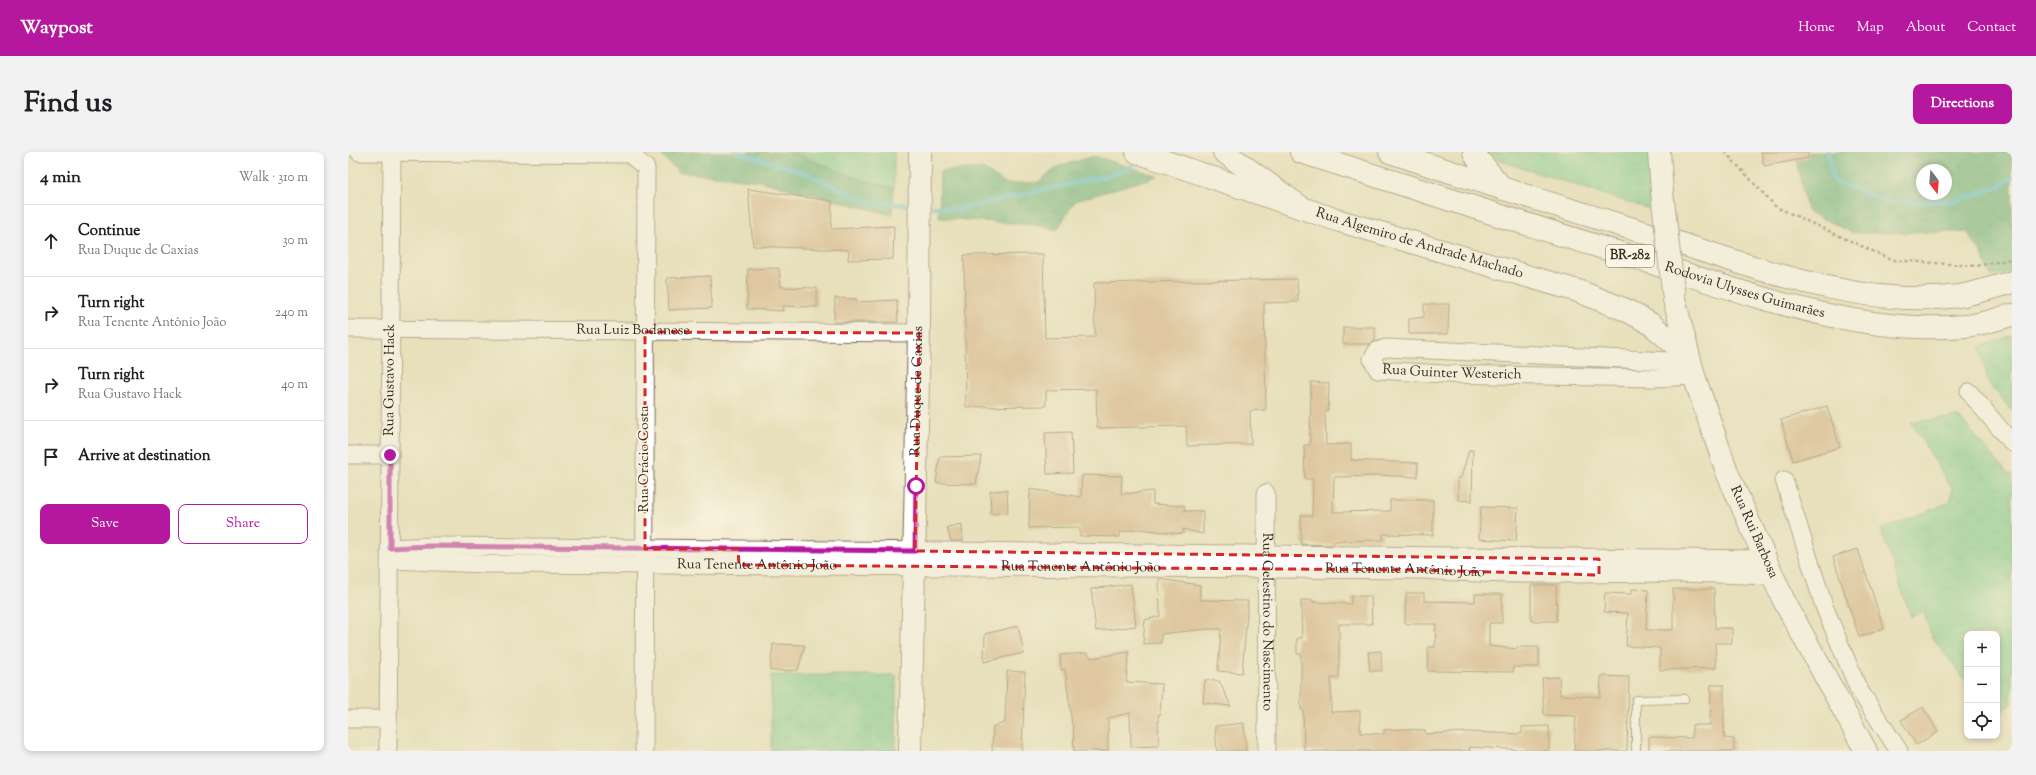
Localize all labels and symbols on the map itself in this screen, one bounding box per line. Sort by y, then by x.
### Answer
north arrow [1916,164,1952,200]
street label: Rua Algemiro de Andrade Machado [1313,203,1526,284]
road number: BR-282 [1606,245,1654,267]
street label: Rodovia Ulysses Guimarães [1662,258,1827,324]
street label: Rua Luiz Bodanese [576,321,690,341]
street label: Rua Gustavo Hack [380,324,401,436]
street label: Rua Duque de Caxias [906,326,929,456]
street label: Rua Guinter Westerich [1382,360,1522,385]
street label: Rua Orácio Costa [635,405,655,512]
route end [381,446,399,464]
route start [907,477,925,495]
street label: Rua Rui Barbosa [1724,483,1783,582]
street label: Rua Celestino do Nascimento [1256,533,1277,712]
street label: Rua Tenente Antônio João [677,555,837,576]
street label: Rua Tenente Antônio João [1001,557,1161,578]
street label: Rua Tenente Antônio João [1325,559,1485,583]

